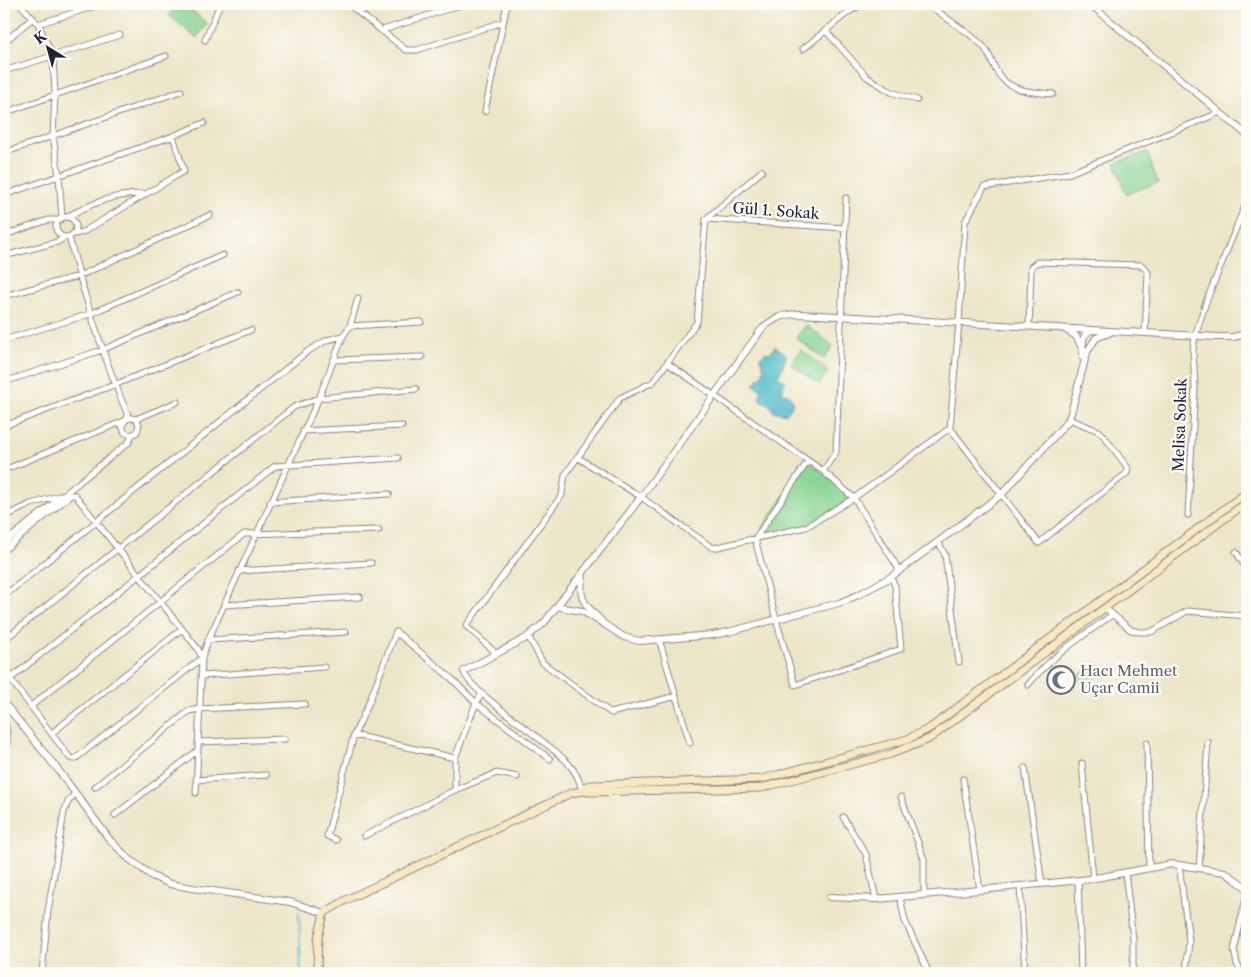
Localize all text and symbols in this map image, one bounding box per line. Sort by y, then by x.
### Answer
north arrow [22,22,72,72]
text: K [30,27,51,48]
street label: Gül 1. Sokak [732,198,821,223]
street label: Melisa Sokak [1168,377,1191,472]
place label: Hacı Mehmet Uçar Camii [1080,661,1178,697]
mosque icon: Hacı Mehmet Uçar Camii [1046,665,1076,695]

